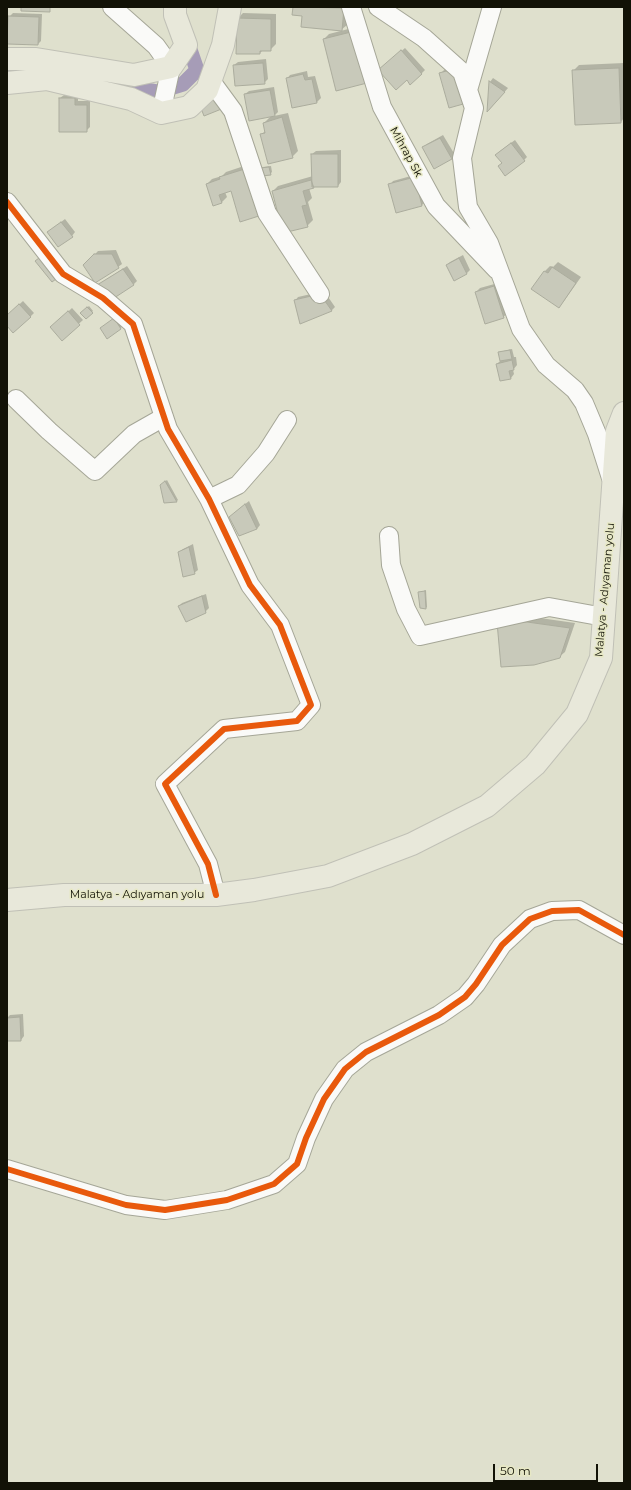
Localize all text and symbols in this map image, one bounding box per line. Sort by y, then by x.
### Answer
street label: Mihrap Sk [387,125,425,179]
street label: Malatya - Adıyaman yolu [593,522,617,658]
street label: Malatya - Adıyaman yolu [70,888,204,902]
scale bar [495,1456,600,1482]
text: 50 m [500,1463,531,1478]

